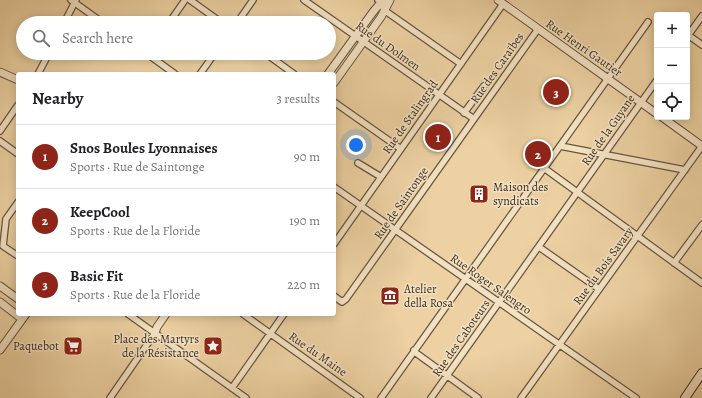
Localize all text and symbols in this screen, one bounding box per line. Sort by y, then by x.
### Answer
map controls [654,12,690,120]
button: + [654,12,690,48]
search box [16,16,336,60]
street label: Rue Henri Gautier [543,16,626,80]
street label: Rue du Dolmen [352,18,424,75]
icon: search [30,27,52,49]
text: Search here [62,28,133,48]
street label: Rue des Caraïbes [467,29,527,107]
button: − [654,48,690,84]
street label: Rue de Stalingrad [379,76,442,157]
pin: 3 [543,77,569,107]
button: locate [654,84,690,120]
text: Nearby [32,87,83,110]
text: 3 results [276,90,320,107]
street label: Rue de la Guyane [578,91,638,169]
pin: 1 [425,122,451,152]
your location [346,135,366,155]
text: Snos Boules Lyonnaises [70,138,218,158]
pin: 2 [525,139,551,169]
text: 1 [43,148,47,165]
text: 90 m [294,148,320,165]
text: Sports · Rue de Saintonge [70,158,205,175]
street label: Rue de Saintonge [370,164,432,242]
place label: Maison des syndicats [493,179,549,209]
building icon: Maison des syndicats [468,183,490,205]
text: KeepCool [70,202,130,222]
text: 2 [42,212,48,229]
text: 190 m [289,212,320,229]
text: Sports · Rue de la Floride [70,222,200,239]
street label: Rue du Bois Savary [569,223,637,308]
street label: Rue Roger Salengro [447,250,535,318]
text: Basic Fit [70,266,123,286]
text: 3 [42,276,48,293]
text: 220 m [287,276,320,293]
place label: Atelier della Rosa [403,281,453,311]
museum icon: Atelier della Rosa [379,285,401,307]
text: Sports · Rue de la Floride [70,286,200,303]
street label: Rue des Caboteurs [428,296,494,380]
street label: Rue du Maine [286,328,350,380]
place label: Place des Martyrs de la Résistance [113,331,199,361]
supermarket icon: Paquebot [62,335,84,357]
place icon: Place des Martyrs de la Résistance [202,335,224,357]
place label: Paquebot [13,338,59,354]

